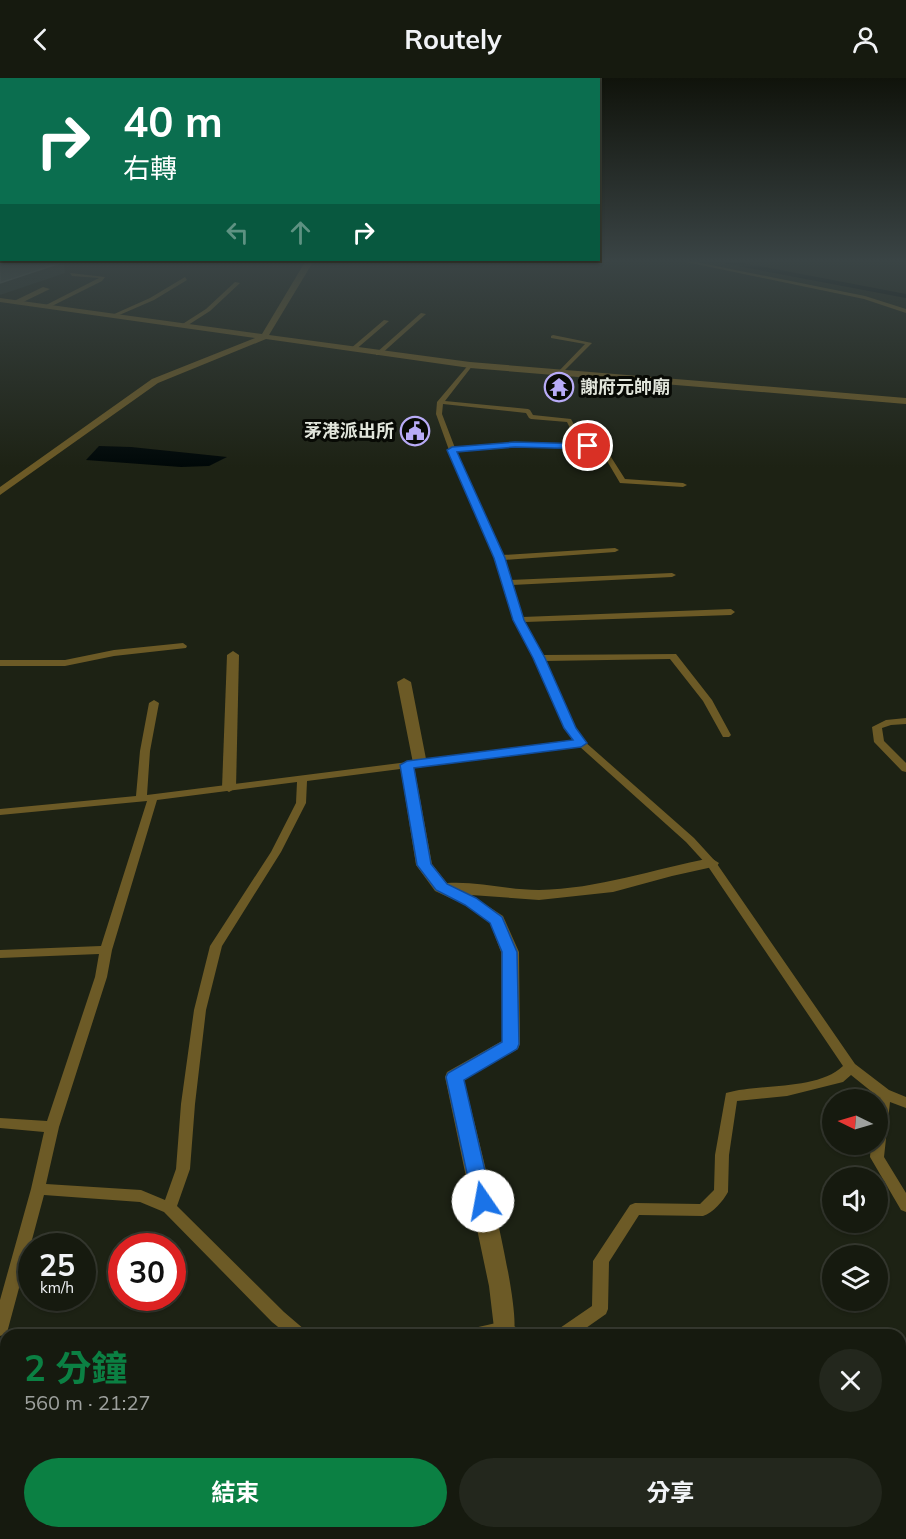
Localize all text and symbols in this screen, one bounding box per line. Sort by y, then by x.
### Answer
text: Routely [404,22,502,56]
icon: back [24,23,57,56]
icon: person [849,23,882,56]
text: 40 m [123,95,223,148]
icon: right [24,102,102,180]
text: 右轉 [123,151,177,185]
icon: left [221,216,254,249]
icon: ahead [284,216,317,249]
icon: right [347,216,380,249]
temple icon: 謝府元帥廟 [543,371,575,403]
place label: 謝府元帥廟 [580,375,670,398]
public building icon: 茅港派出所 [399,415,431,447]
place label: 茅港派出所 [304,419,394,442]
pin [562,420,613,471]
icon: arrive [571,429,604,462]
north arrow [822,1089,888,1155]
map controls [822,1089,888,1311]
button: sound [822,1167,888,1233]
position arrow [451,1169,515,1233]
speed limit sign: 30 [108,1233,186,1311]
button: layers [822,1245,888,1311]
text: 25 [39,1246,75,1284]
text: km/h [40,1278,74,1297]
text: 2 分鐘 [24,1345,127,1390]
button: close [819,1349,882,1412]
text: 560 m · 21:27 [24,1390,150,1415]
button: 結束 [24,1458,447,1527]
button: 分享 [459,1458,882,1527]

